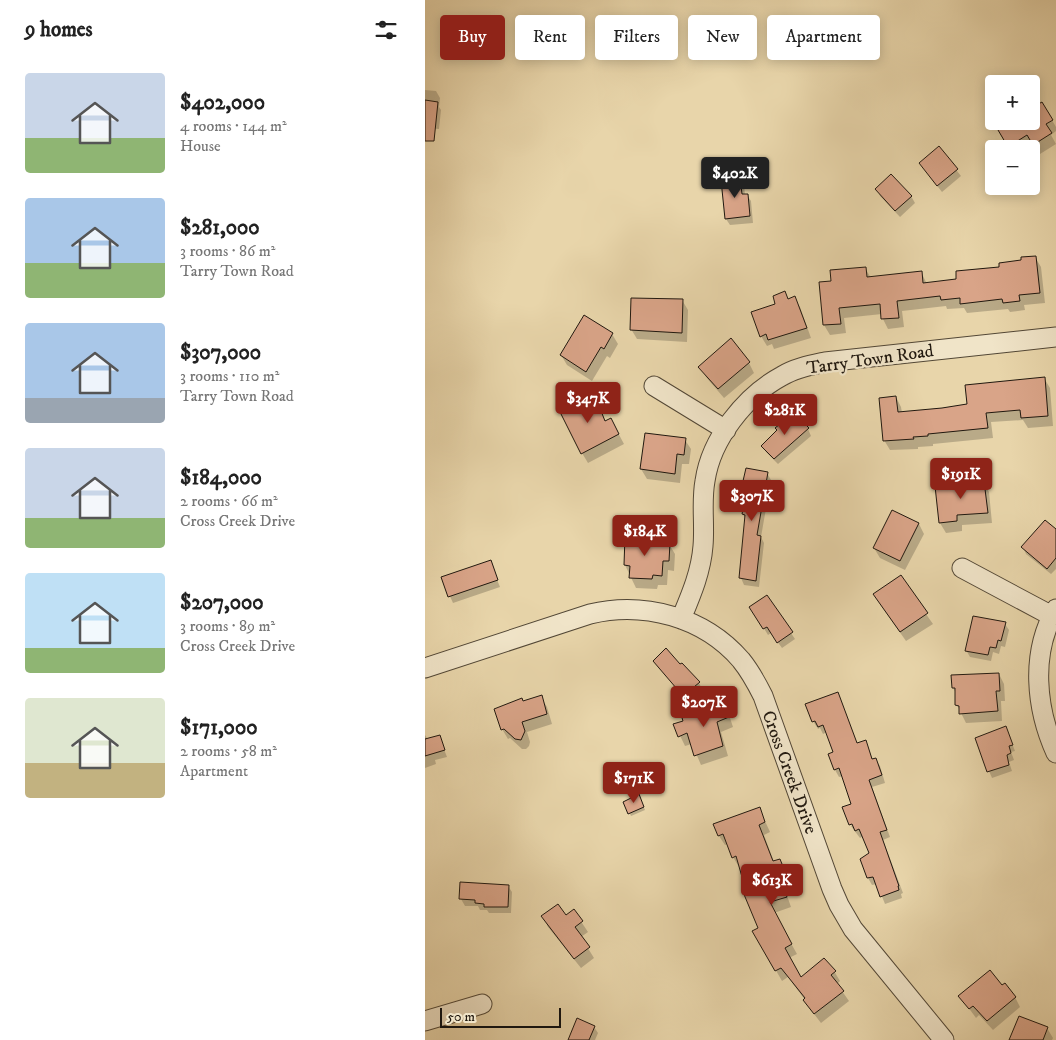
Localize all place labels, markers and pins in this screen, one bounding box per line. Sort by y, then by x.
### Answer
pin: $402K [700,156,770,199]
pin: $347K [553,382,623,424]
pin: $281K [750,394,820,436]
pin: $191K [926,458,996,500]
pin: $307K [717,480,787,522]
pin: $184K [610,514,680,557]
pin: $207K [669,686,739,728]
pin: $171K [599,762,669,804]
pin: $613K [737,864,807,906]

